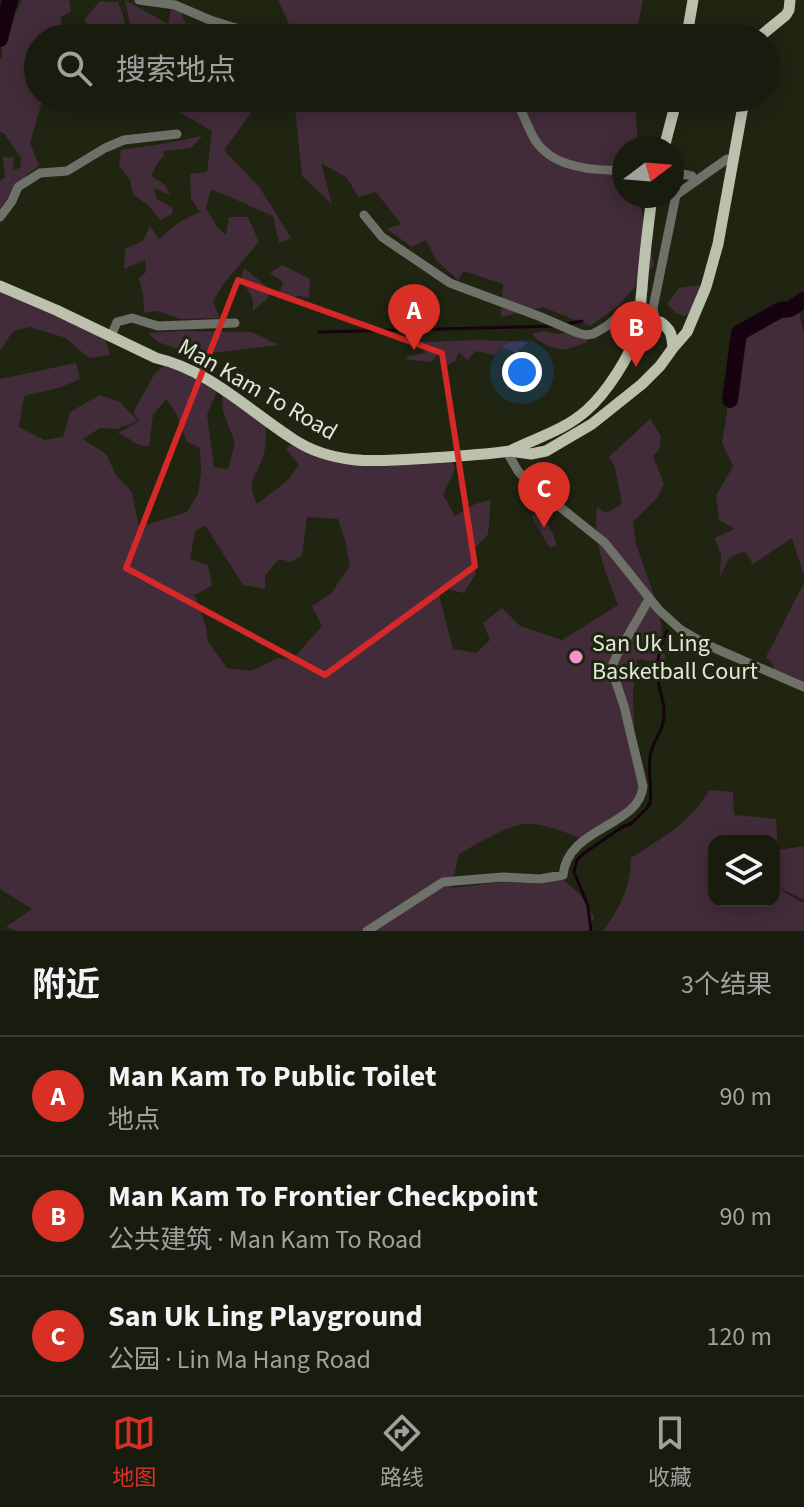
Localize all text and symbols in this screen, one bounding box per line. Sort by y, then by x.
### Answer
search box [24,24,780,112]
icon: search [52,46,96,90]
text: 搜索地点 [116,49,236,92]
north arrow [612,136,684,208]
pin: A [388,284,440,350]
pin: B [610,301,662,367]
street label: Man Kam To Road [172,330,344,449]
your location [502,352,542,392]
pin: C [518,462,570,528]
place label: San Uk Ling Basketball Court [592,626,758,689]
marker: San Uk Ling Basketball Court [567,648,585,666]
map controls [708,835,780,907]
button: layers [708,835,780,907]
text: 附近 [32,961,100,1010]
text: 3个结果 [681,966,772,1003]
text: Man Kam To Public Toilet [108,1055,436,1098]
text: A [51,1078,65,1115]
text: 90 m [719,1078,772,1115]
text: 地点 [108,1101,160,1138]
text: Man Kam To Frontier Checkpoint [108,1175,538,1218]
text: B [50,1198,66,1235]
text: 90 m [719,1198,772,1235]
text: 公共建筑 · Man Kam To Road [108,1221,423,1258]
text: San Uk Ling Playground [108,1295,423,1338]
text: C [50,1318,66,1355]
text: 120 m [706,1318,772,1355]
text: 公园 · Lin Ma Hang Road [108,1341,371,1378]
tab: 地图 [112,1411,156,1494]
tab: 路线 [380,1411,424,1494]
tab: 收藏 [648,1411,692,1494]

